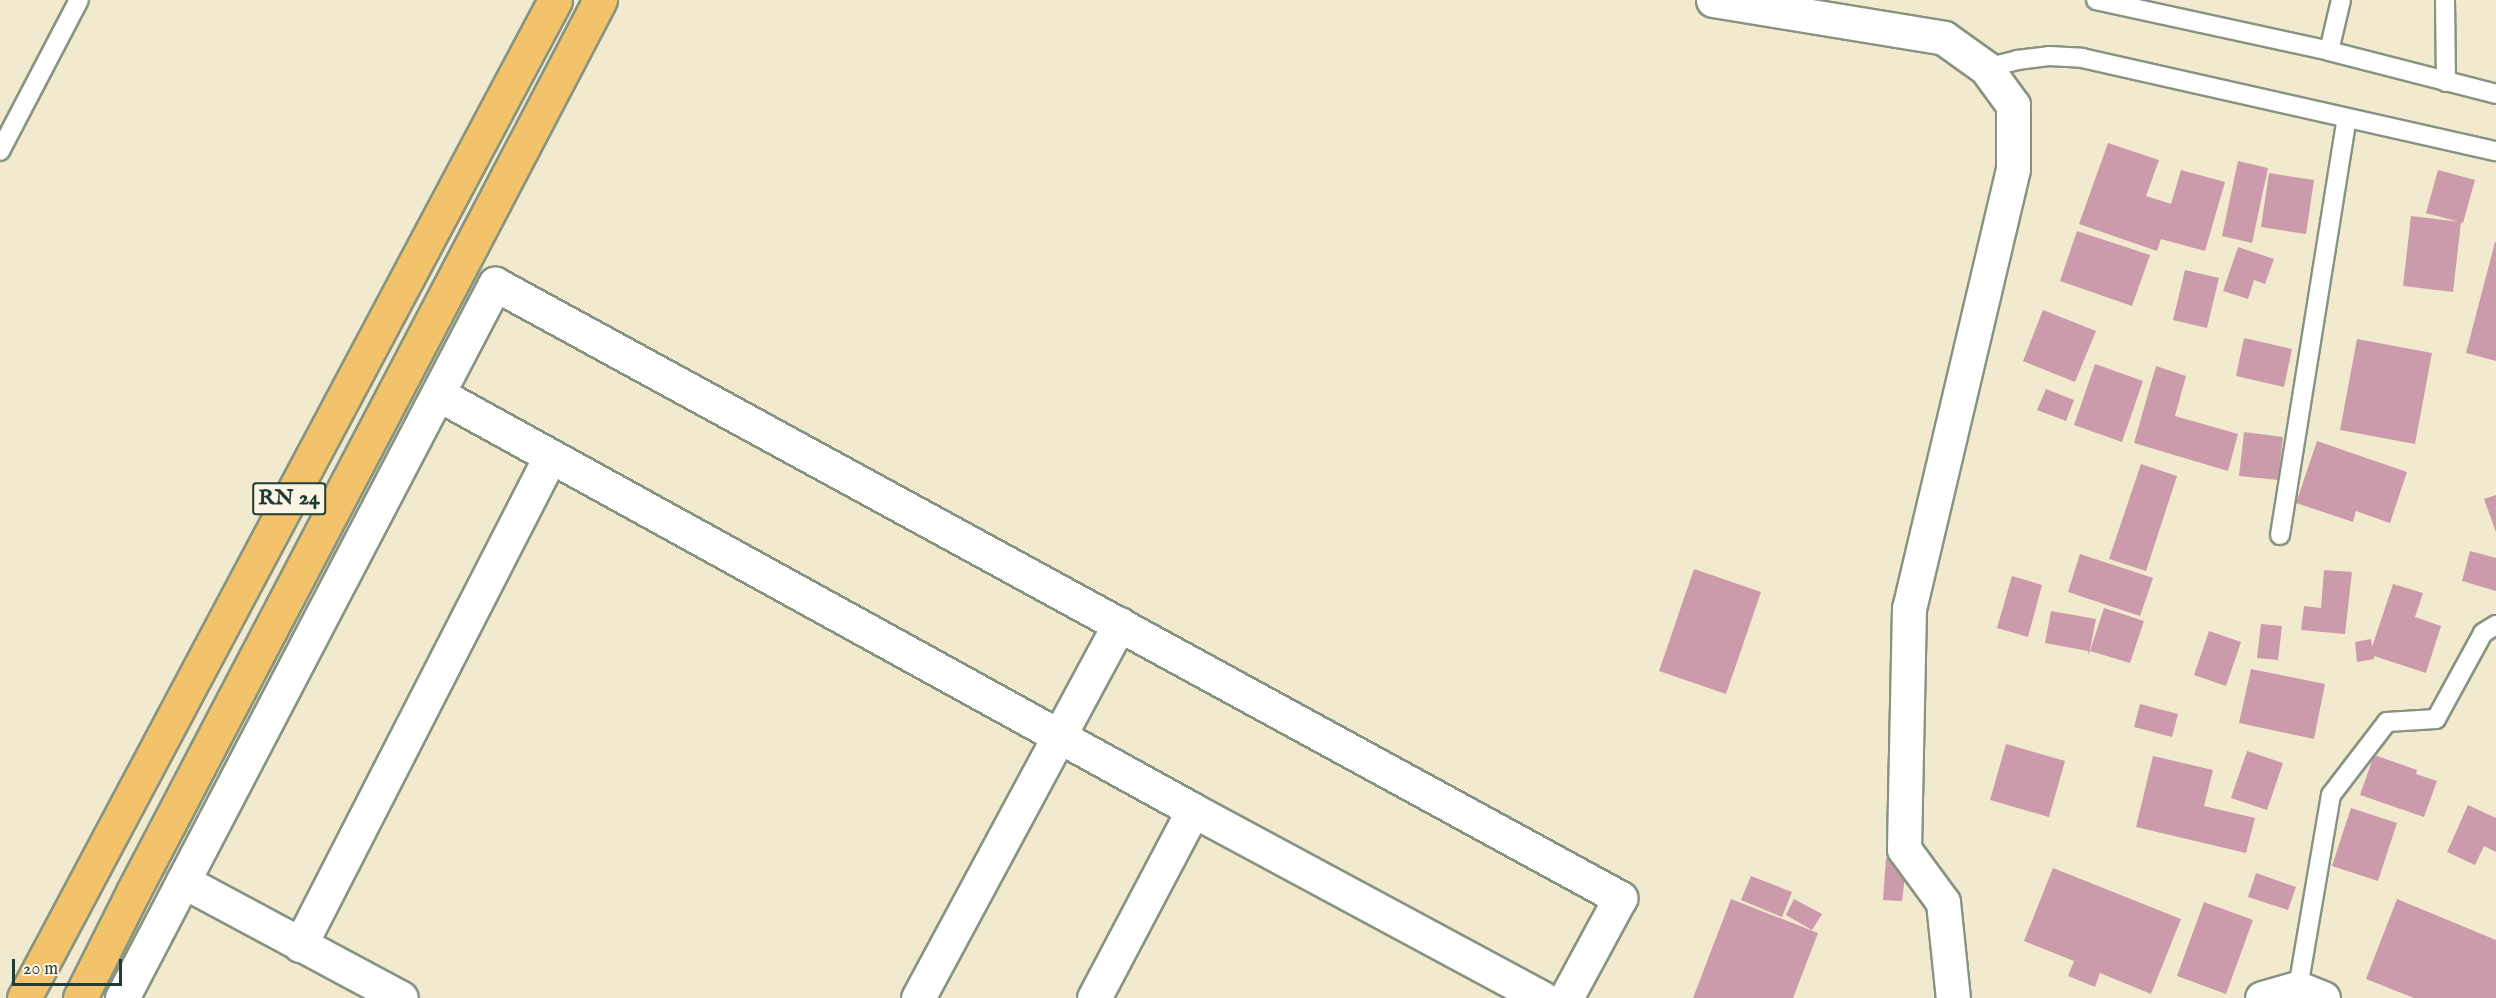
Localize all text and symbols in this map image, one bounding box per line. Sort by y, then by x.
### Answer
road number: RN 24 [252,480,326,518]
scale bar [15,947,124,985]
text: 20 m [23,958,58,981]

